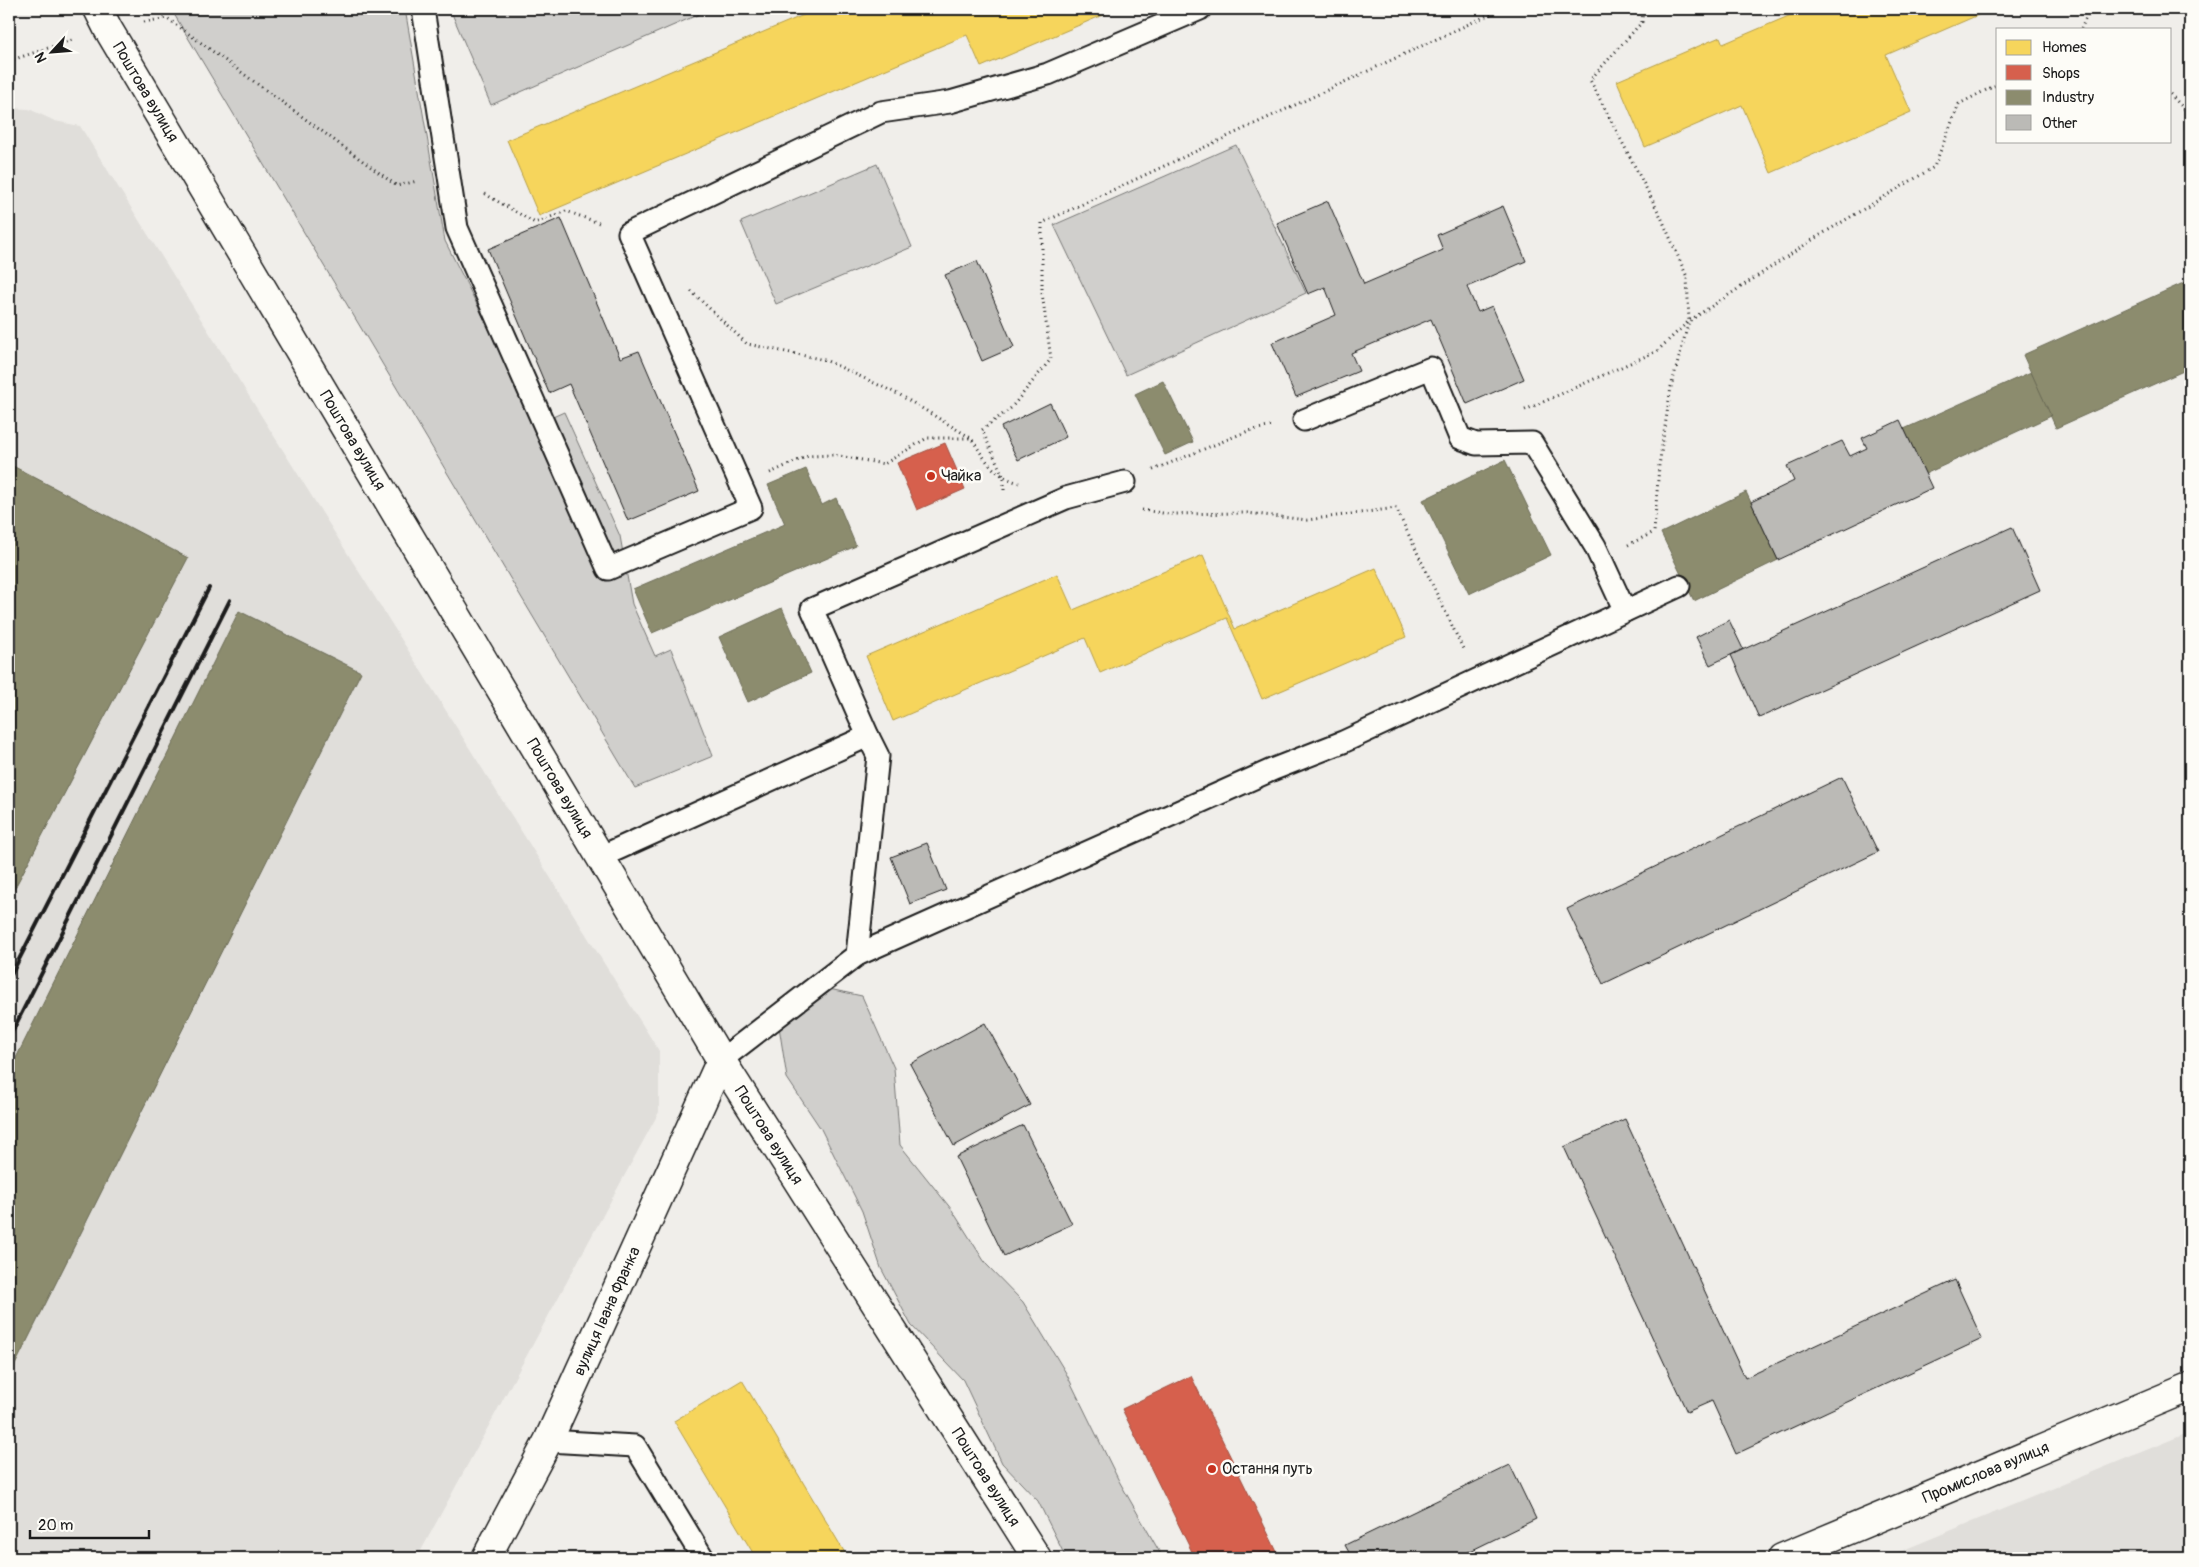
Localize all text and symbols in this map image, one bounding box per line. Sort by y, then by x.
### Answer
north arrow [28,28,78,78]
legend [1996,28,2172,142]
text: Homes [2042,38,2087,57]
street label: Поштова вулиця [108,39,183,146]
text: N [31,49,50,65]
text: Shops [2042,64,2080,83]
text: Industry [2042,88,2095,107]
text: Other [2042,114,2078,133]
street label: Поштова вулиця [315,387,390,494]
place label: Чайка [941,466,981,486]
marker: Чайка [925,470,937,482]
street label: Поштова вулиця [522,735,597,842]
street label: Поштова вулиця [730,1082,807,1188]
street label: вулиця Івана Франка [569,1244,645,1379]
street label: Поштова вулиця [947,1424,1024,1530]
street label: Промислова вулиця [1920,1437,2052,1508]
place label: Остання путь [1222,1459,1313,1479]
marker: Остання путь [1206,1463,1218,1475]
scale bar [30,1507,149,1539]
text: 20 m [38,1516,73,1535]

